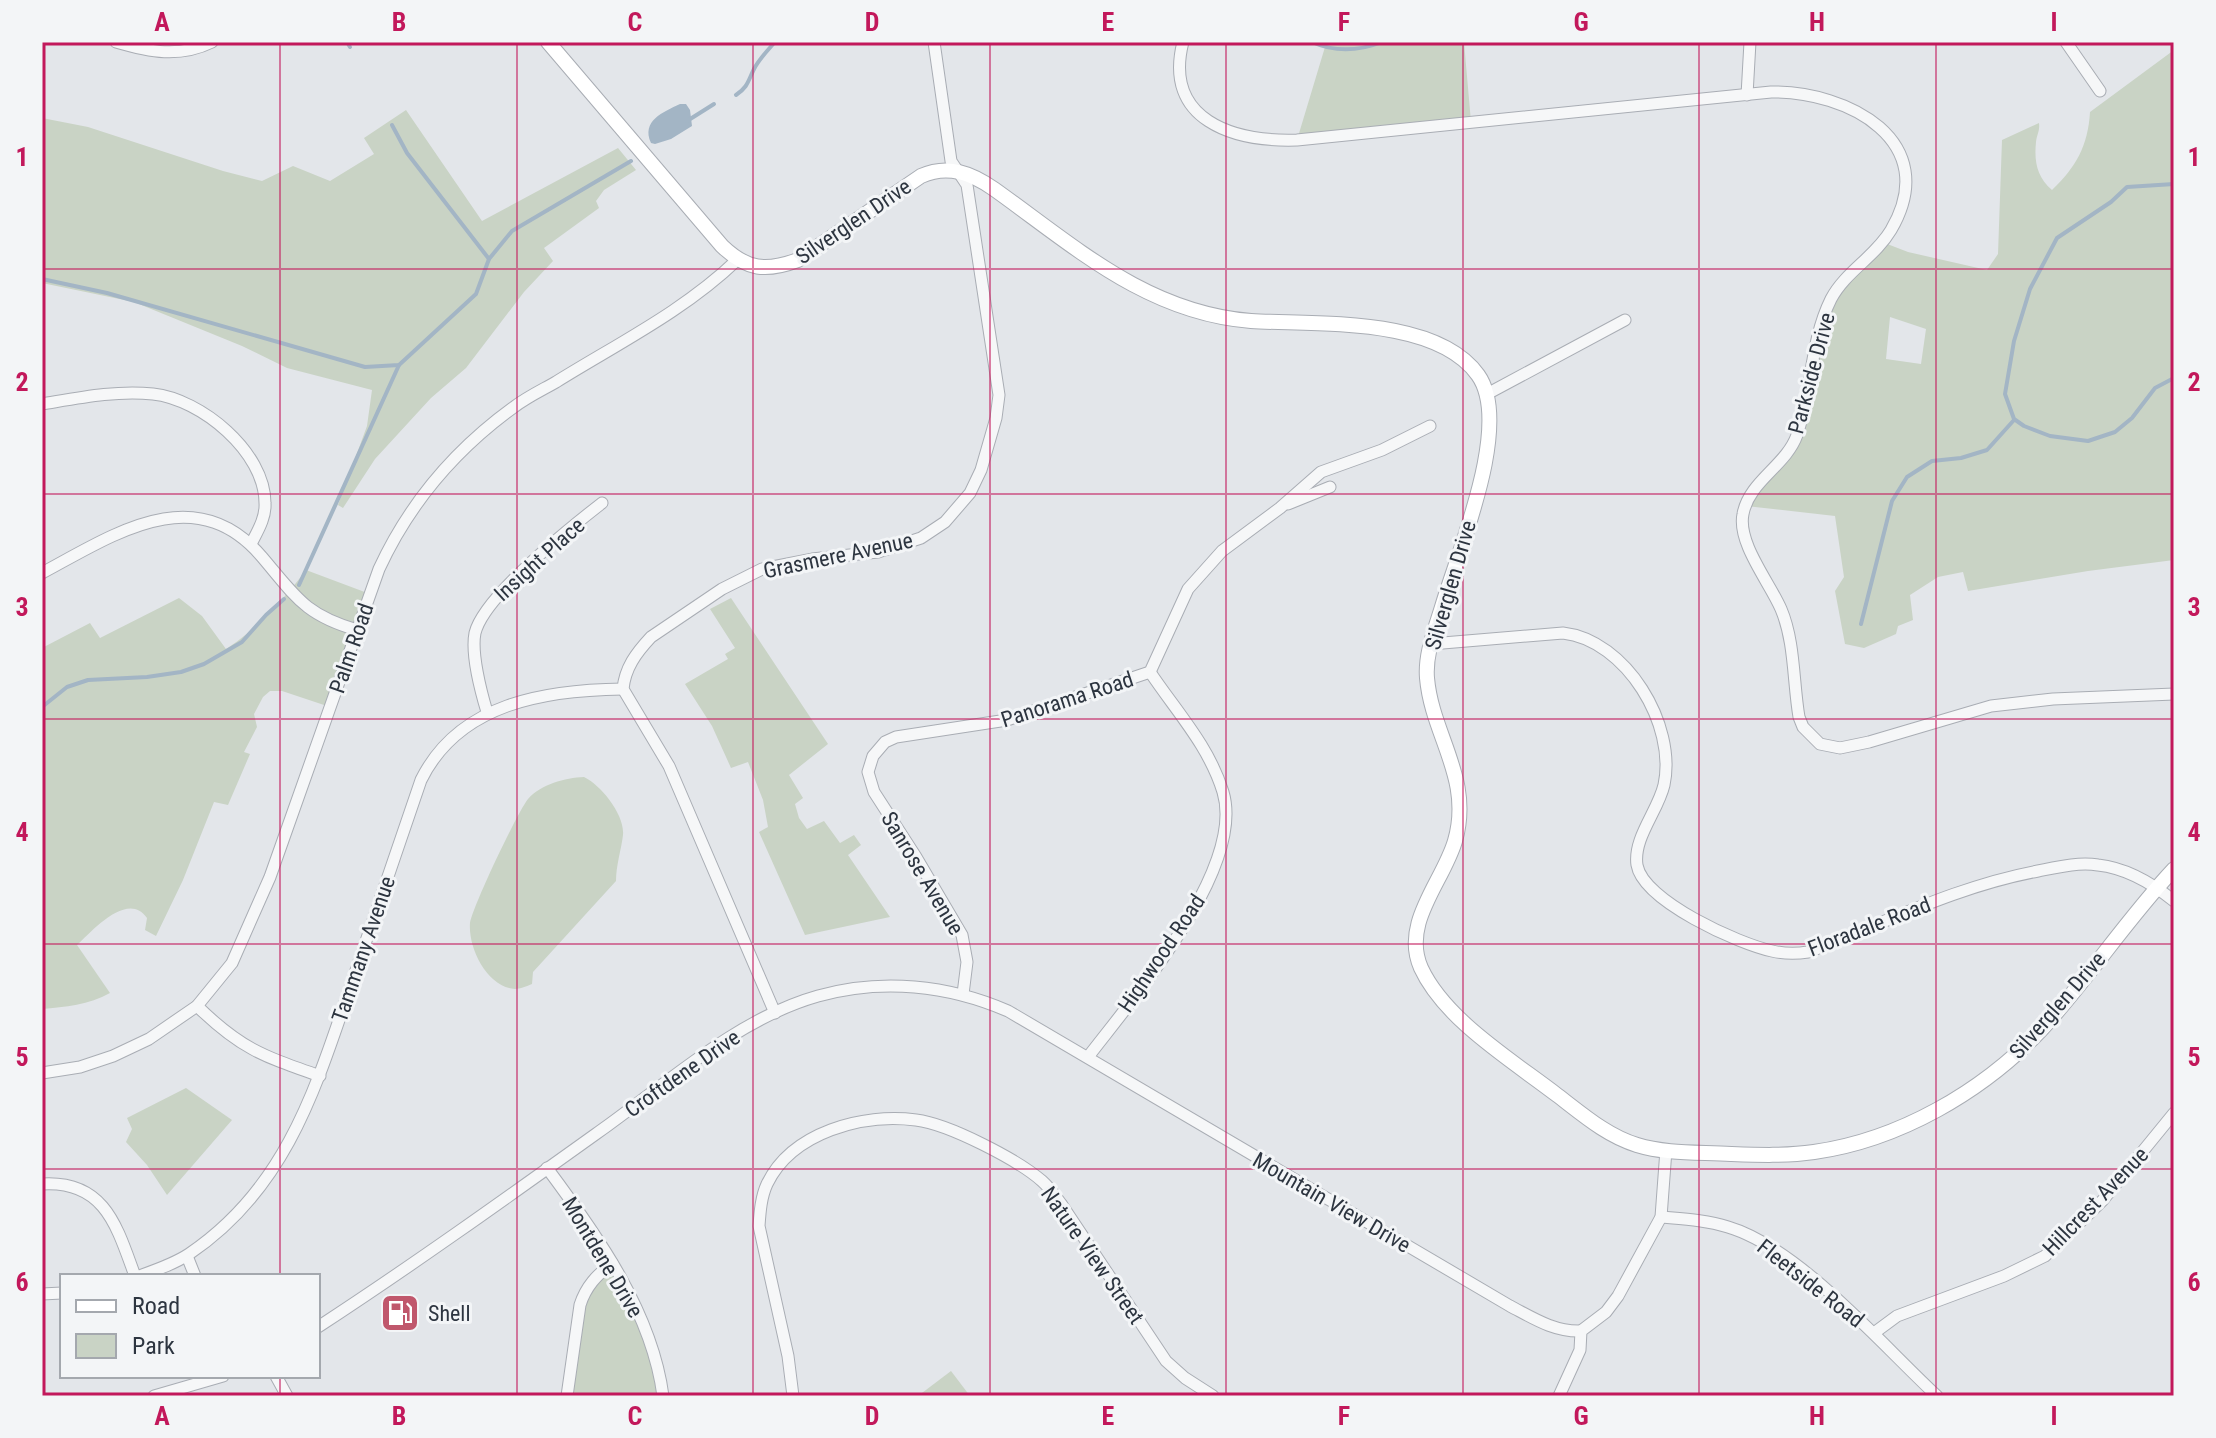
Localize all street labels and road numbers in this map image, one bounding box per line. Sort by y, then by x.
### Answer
street label: Silverglen Drive [791,174,916,269]
street label: Parkside Drive [1783,310,1840,436]
street label: Insight Place [489,512,590,606]
street label: Silverglen Drive [1420,518,1481,653]
street label: Grasmere Avenue [761,527,915,584]
street label: Palm Road [324,600,379,696]
street label: Panorama Road [998,666,1136,733]
street label: Sanrose Avenue [876,807,969,939]
street label: Tammany Avenue [327,873,400,1025]
street label: Highwood Road [1113,890,1210,1017]
street label: Floradale Road [1804,892,1934,961]
street label: Silverglen Drive [2004,947,2111,1064]
street label: Croftdene Drive [620,1025,745,1122]
street label: Hillcrest Avenue [2037,1142,2153,1261]
street label: Mountain View Drive [1249,1147,1415,1258]
street label: Nature View Street [1036,1182,1149,1329]
street label: Montdene Drive [557,1193,648,1322]
street label: Fleetside Road [1752,1234,1869,1333]

